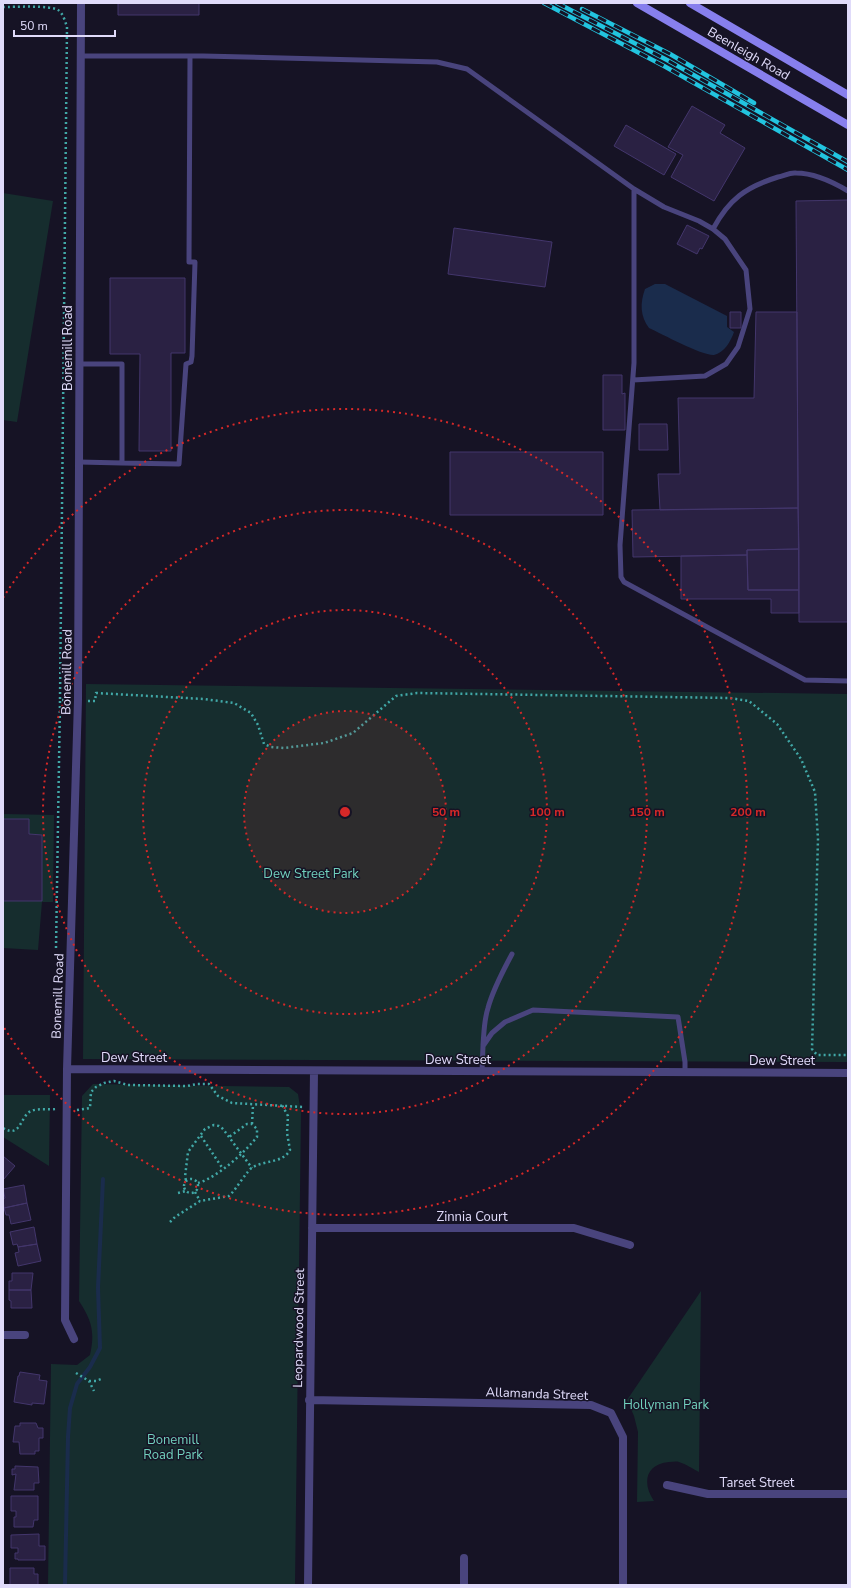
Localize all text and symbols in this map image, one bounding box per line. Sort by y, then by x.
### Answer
scale bar [14,12,115,38]
text: 50 m [20,18,48,34]
street label: Beenleigh Road [704,23,793,85]
street label: Bonemill Road [59,305,77,391]
street label: Bonemill Road [57,629,77,715]
text: 50 m [432,804,460,820]
text: 100 m [529,804,565,820]
text: 150 m [629,804,665,820]
text: 200 m [730,804,766,820]
centre of rings [338,805,352,819]
park label: Dew Street Park [263,865,359,883]
street label: Bonemill Road [48,953,68,1039]
street label: Dew Street [101,1049,168,1067]
street label: Dew Street [425,1051,492,1069]
street label: Dew Street [749,1052,816,1070]
street label: Zinnia Court [436,1208,508,1226]
street label: Leopardwood Street [289,1268,309,1388]
street label: Allamanda Street [485,1383,589,1405]
park label: Hollyman Park [623,1396,710,1414]
park label: Bonemill Road Park [143,1431,203,1464]
street label: Tarset Street [720,1474,795,1492]

